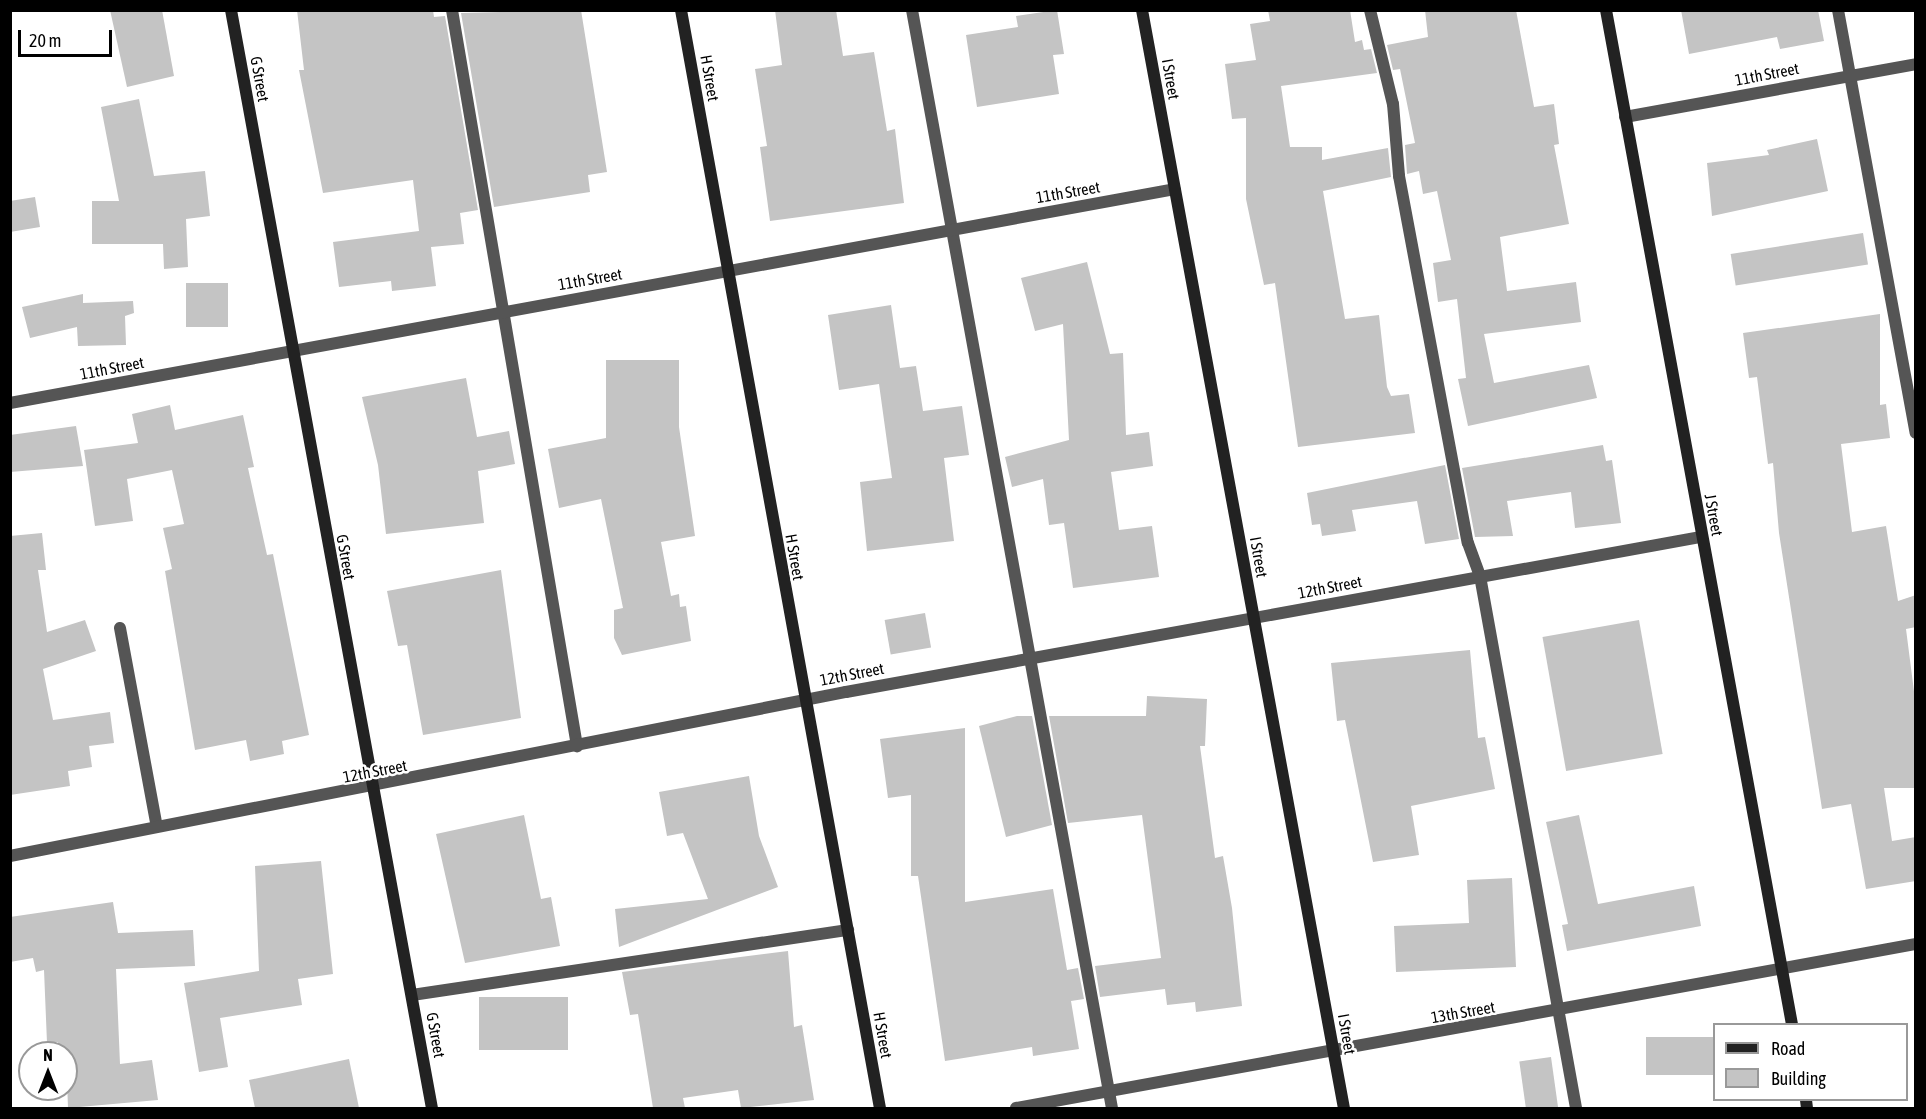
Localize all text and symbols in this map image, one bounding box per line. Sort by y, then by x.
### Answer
scale bar [21,18,116,56]
text: 20 m [29,30,61,51]
street label: H Street [697,53,723,103]
street label: G Street [247,55,273,103]
street label: I Street [1158,57,1184,101]
street label: 11th Street [1733,58,1801,90]
street label: 11th Street [1034,177,1102,207]
street label: 11th Street [556,264,624,294]
street label: 11th Street [78,352,146,384]
street label: J Street [1701,492,1727,538]
street label: H Street [782,532,808,582]
street label: G Street [333,533,359,581]
street label: I Street [1246,535,1272,579]
street label: 12th Street [1296,571,1364,603]
street label: 12th Street [818,658,886,690]
street label: 12th Street [341,755,409,787]
street label: 13th Street [1429,997,1497,1027]
street label: H Street [870,1010,896,1060]
street label: G Street [423,1011,449,1059]
street label: I Street [1334,1012,1360,1056]
legend [1713,1023,1908,1101]
text: Road [1771,1038,1805,1059]
north arrow [18,1041,78,1101]
text: N [43,1046,53,1064]
text: Building [1771,1068,1826,1089]

